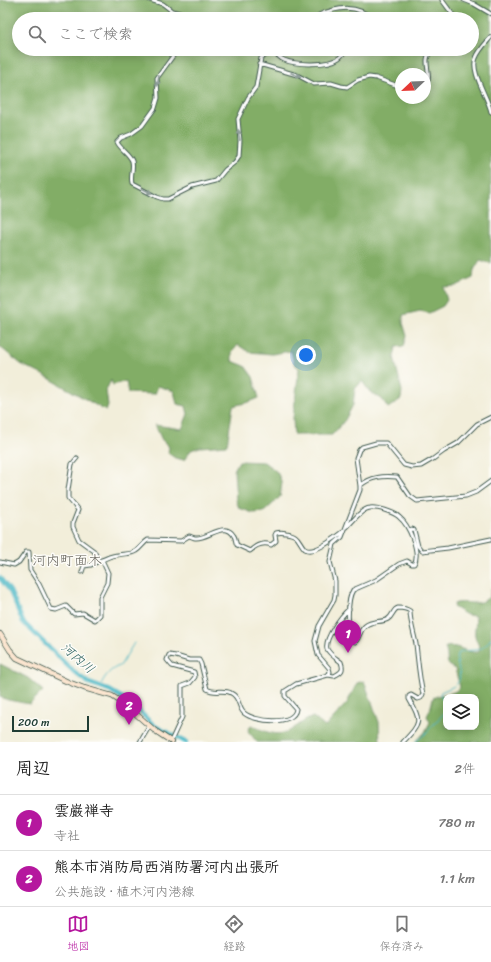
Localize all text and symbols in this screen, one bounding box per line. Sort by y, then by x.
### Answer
search box [12,12,479,56]
text: ここで検索 [58,21,133,47]
icon: search [26,23,48,45]
north arrow [395,68,431,104]
one-way arrow [291,73,303,79]
one-way arrow [155,75,161,88]
one-way arrow [236,129,242,141]
one-way arrow [141,188,152,195]
your location [296,345,316,365]
district label: 河内町面木 [32,548,102,573]
pin: 1 [335,620,361,653]
water label: 河内川 [56,637,100,679]
pin: 2 [116,692,142,725]
map controls [443,694,479,730]
button: layers [443,694,479,730]
text: 200 m [18,713,50,732]
scale bar [12,714,89,733]
text: 周辺 [16,753,50,783]
text: 2件 [454,757,475,780]
text: 雲巌禅寺 [54,798,114,824]
text: 1 [26,811,32,834]
text: 780 m [438,811,475,834]
text: 寺社 [54,824,80,847]
text: 熊本市消防局西消防署河内出張所 [54,854,279,880]
text: 2 [25,867,33,890]
text: 1.1 km [440,867,475,890]
text: 公共施設 · 植木河内港線 [54,880,194,903]
tab: 地図 [67,913,89,956]
tab: 経路 [223,913,245,956]
tab: 保存済み [380,913,424,956]

